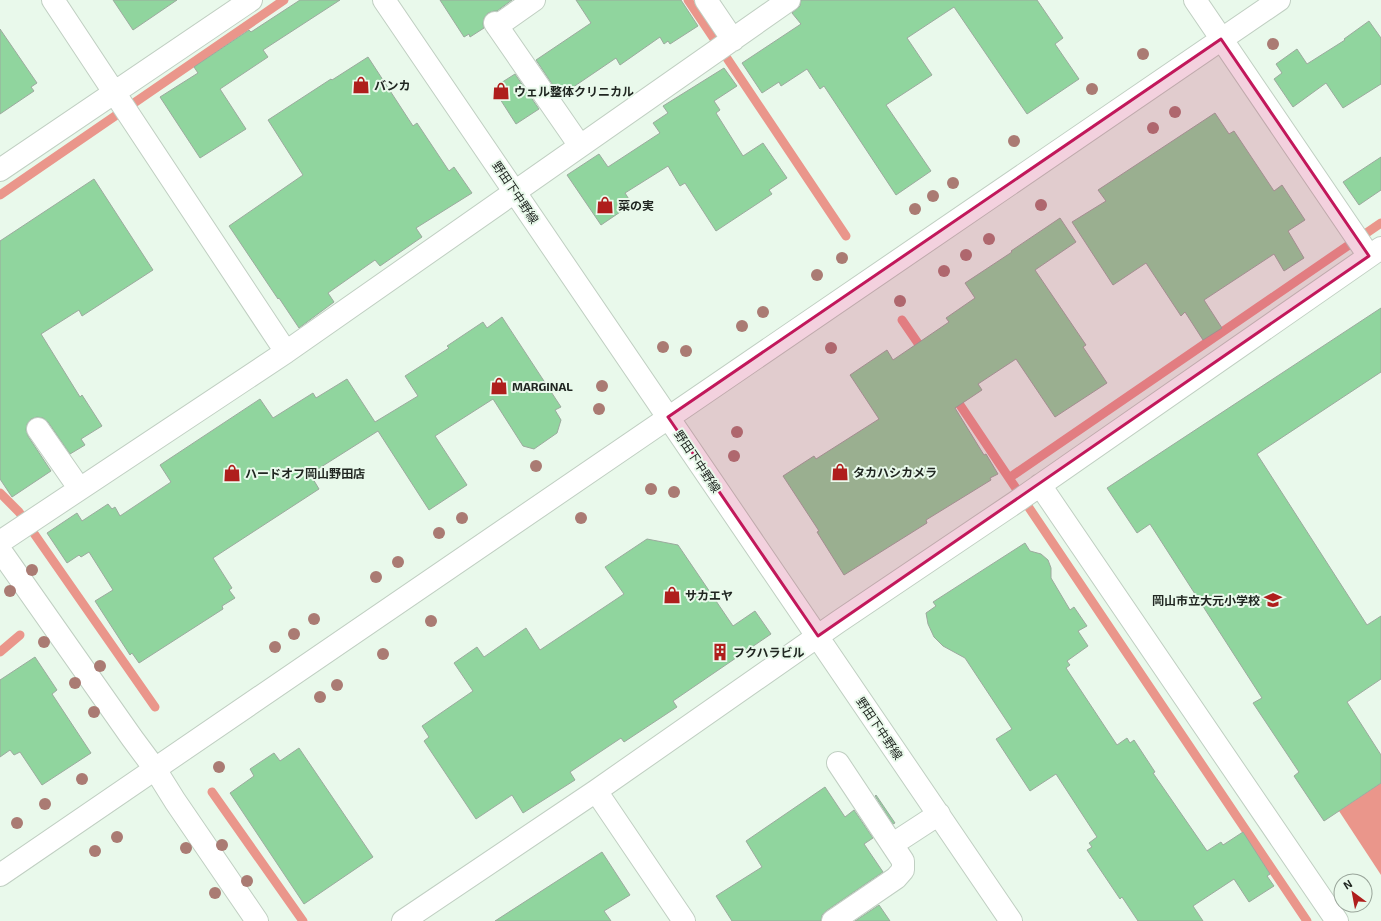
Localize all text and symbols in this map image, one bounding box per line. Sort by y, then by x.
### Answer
shop icon: バンカ [351,75,371,95]
place label: バンカ [374,78,411,92]
shop icon: ウェル整体クリニカル [491,81,511,101]
place label: ウェル整体クリニカル [514,84,634,98]
street label: 野田下中野線 [490,158,542,226]
shop icon: 菜の実 [595,195,615,215]
place label: 菜の実 [618,198,654,212]
shop icon: MARGINAL [489,376,509,396]
place label: MARGINAL [512,379,573,393]
street label: 野田下中野線 [672,427,724,495]
shop icon: タカハシカメラ [830,462,850,482]
shop icon: ハードオフ岡山野田店 [222,463,242,483]
place label: タカハシカメラ [853,465,937,479]
place label: ハードオフ岡山野田店 [245,466,365,480]
shop icon: サカエヤ [662,585,682,605]
place label: サカエヤ [685,588,733,602]
school or university icon: 岡山市立大元小学校 [1263,590,1283,610]
place label: 岡山市立大元小学校 [1152,593,1260,607]
building icon: フクハラビル [710,642,730,662]
place label: フクハラビル [733,645,804,659]
street label: 野田下中野線 [854,694,906,762]
north arrow [1333,873,1373,913]
text: N [1341,876,1354,892]

